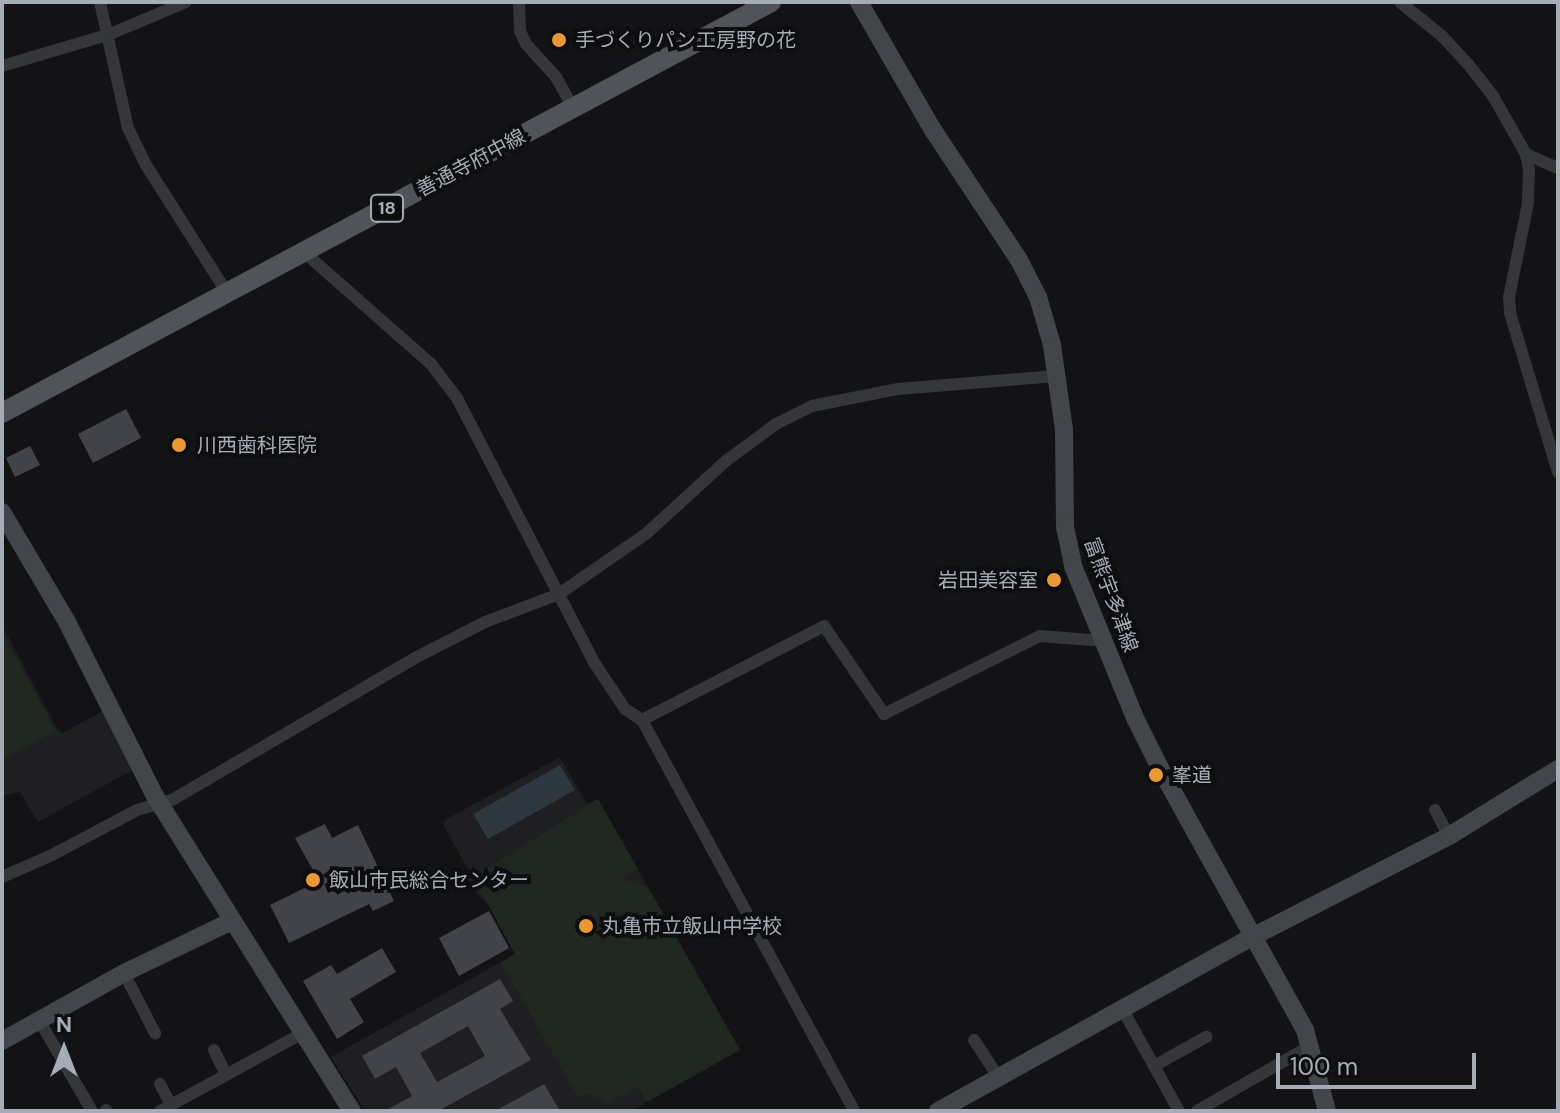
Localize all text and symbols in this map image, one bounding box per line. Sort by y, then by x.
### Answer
place label: 手づくりパン工房野の花 [575,28,795,52]
marker: 手づくりパン工房野の花 [550,31,568,49]
street label: 善通寺府中線 [412,124,530,202]
road number: 18 [369,194,405,222]
place label: 川西歯科医院 [197,433,317,457]
marker: 川西歯科医院 [168,434,190,456]
street label: 富熊宇多津線 [1079,535,1143,655]
place label: 岩田美容室 [938,568,1038,592]
marker: 岩田美容室 [1045,571,1063,589]
place label: 峯道 [1172,763,1212,787]
marker: 峯道 [1147,766,1165,784]
place label: 飯山市民総合センター [329,868,529,892]
marker: 飯山市民総合センター [304,871,322,889]
place label: 丸亀市立飯山中学校 [602,914,782,938]
marker: 丸亀市立飯山中学校 [577,917,595,935]
north arrow [24,1009,104,1089]
text: N [56,1010,72,1039]
scale bar [1280,1037,1480,1087]
text: 100 m [1290,1051,1358,1082]

